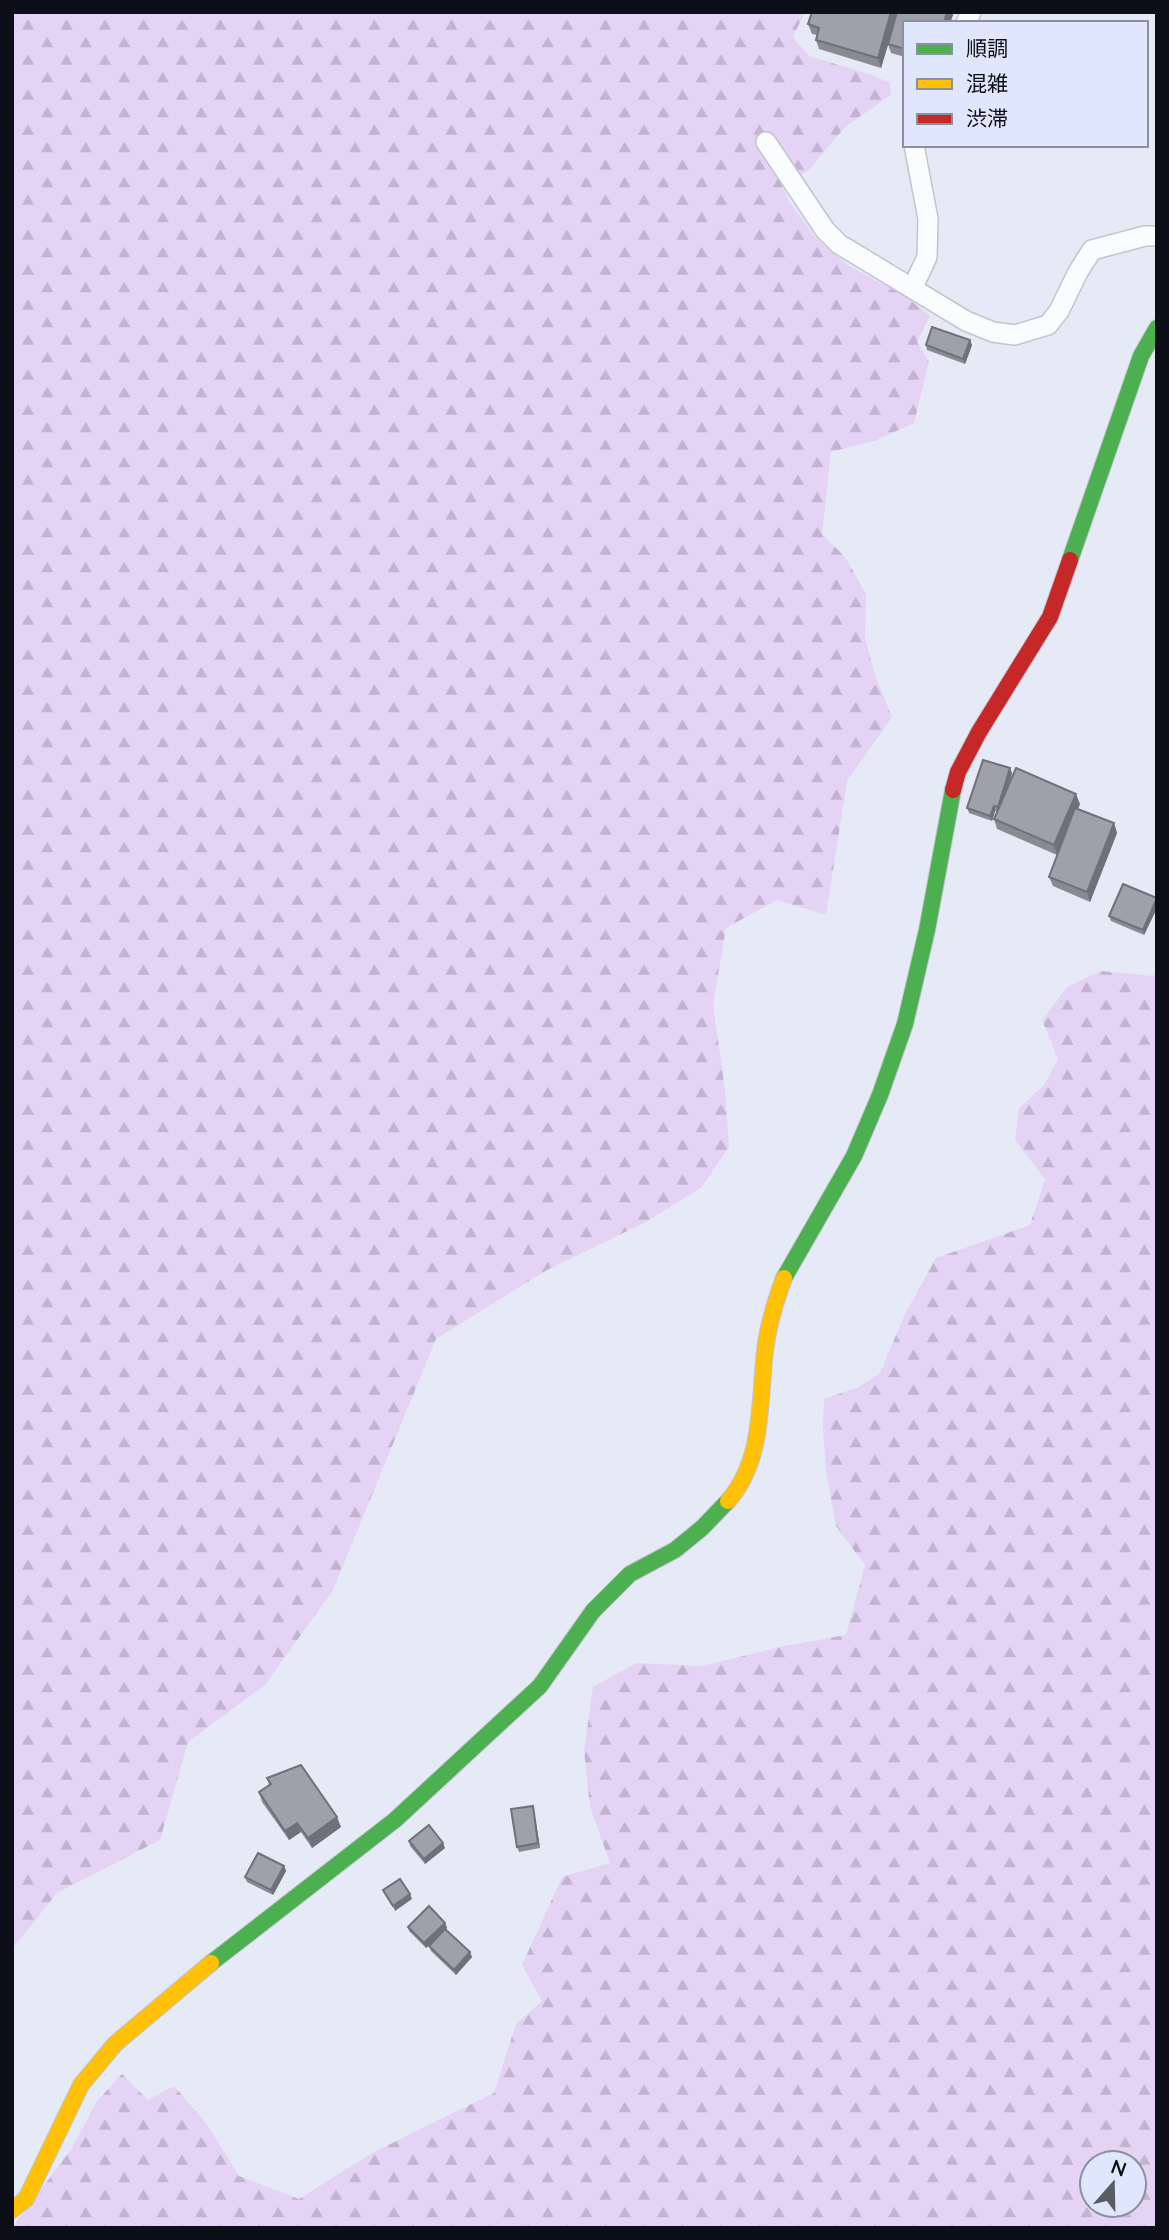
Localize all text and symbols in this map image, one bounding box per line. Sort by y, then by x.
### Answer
legend [903,21,1148,147]
text: 順調 [966,35,1008,60]
text: 混雑 [966,70,1008,95]
text: 渋滞 [966,105,1008,130]
north arrow [1078,2149,1148,2219]
text: N [1108,2154,1130,2181]

